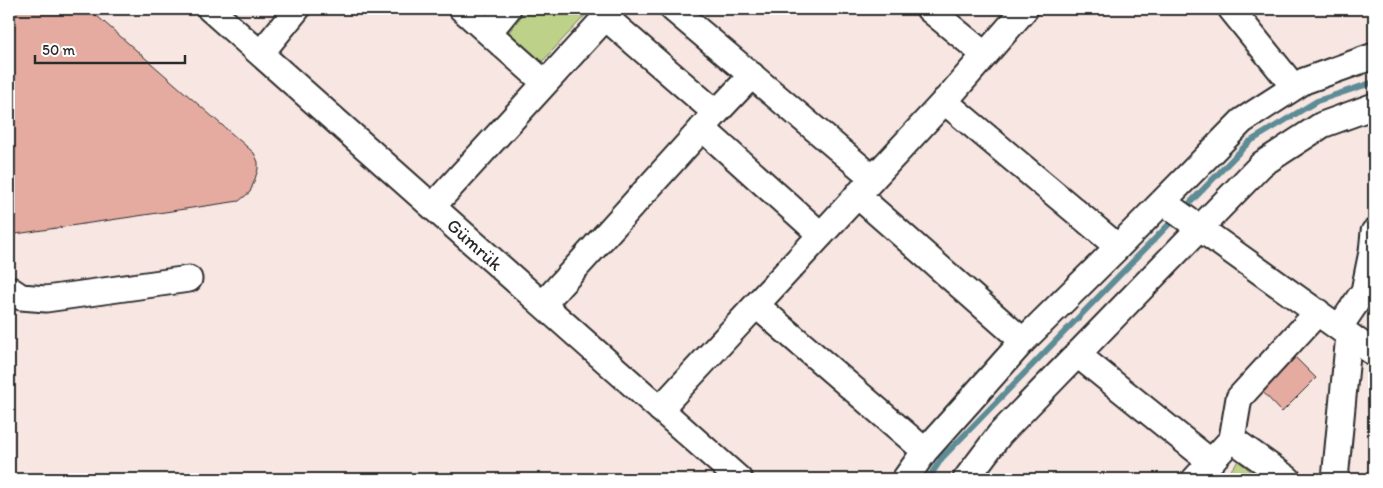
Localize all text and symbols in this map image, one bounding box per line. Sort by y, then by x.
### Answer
scale bar [35,32,185,64]
text: 50 m [42,41,75,59]
street label: Gümrük [442,213,507,275]

